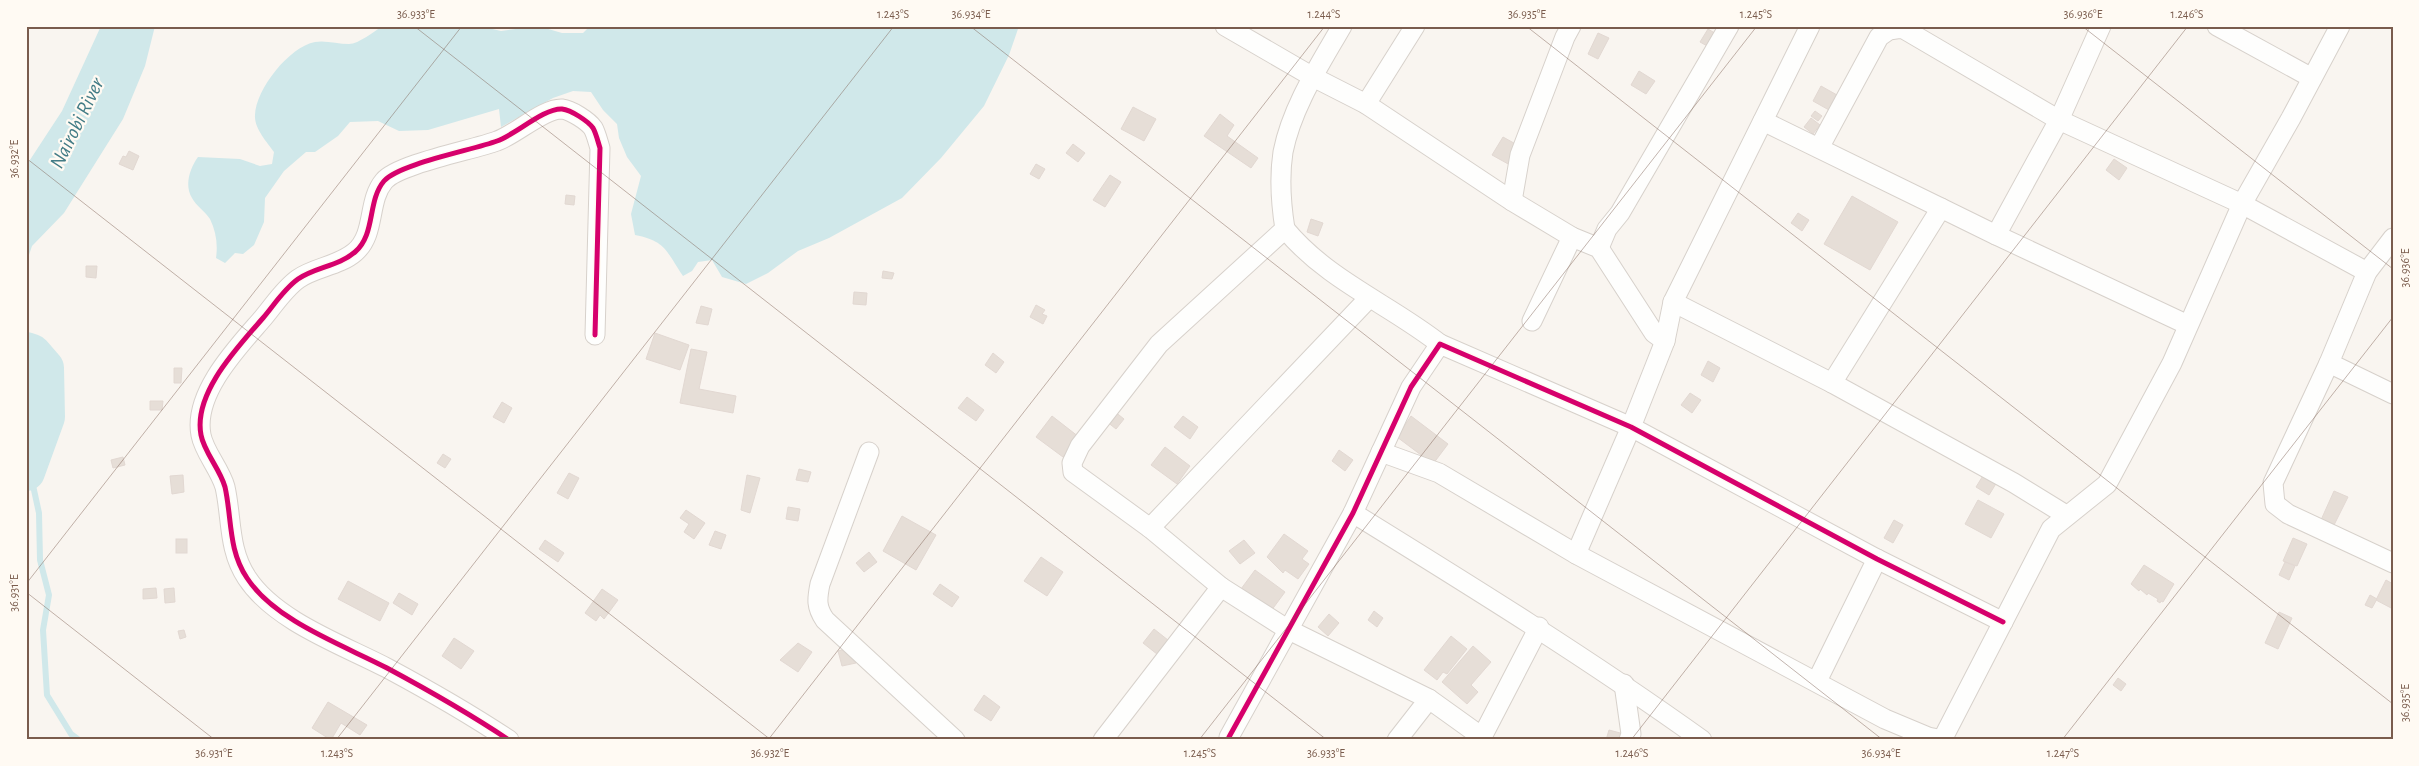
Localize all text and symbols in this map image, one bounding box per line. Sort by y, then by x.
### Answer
text: 36.933°E [397,8,435,20]
text: 1.243°S [877,8,909,20]
text: 36.934°E [952,8,991,20]
text: 1.244°S [1307,8,1341,20]
text: 36.935°E [1508,8,1546,20]
text: 1.245°S [1740,8,1772,20]
text: 36.936°E [2064,8,2103,20]
text: 1.246°S [2171,8,2204,20]
water label: Nairobi River [46,73,108,172]
text: 36.932°E [8,139,20,178]
text: 36.936°E [2399,248,2411,287]
text: 36.931°E [8,574,20,612]
text: 36.935°E [2399,684,2411,722]
text: 36.931°E [195,747,233,759]
text: 1.243°S [321,747,353,759]
text: 36.932°E [751,747,790,759]
text: 1.245°S [1184,747,1216,759]
text: 36.933°E [1307,747,1345,759]
text: 1.246°S [1616,747,1649,759]
text: 36.934°E [1862,747,1901,759]
text: 1.247°S [2047,747,2079,759]

